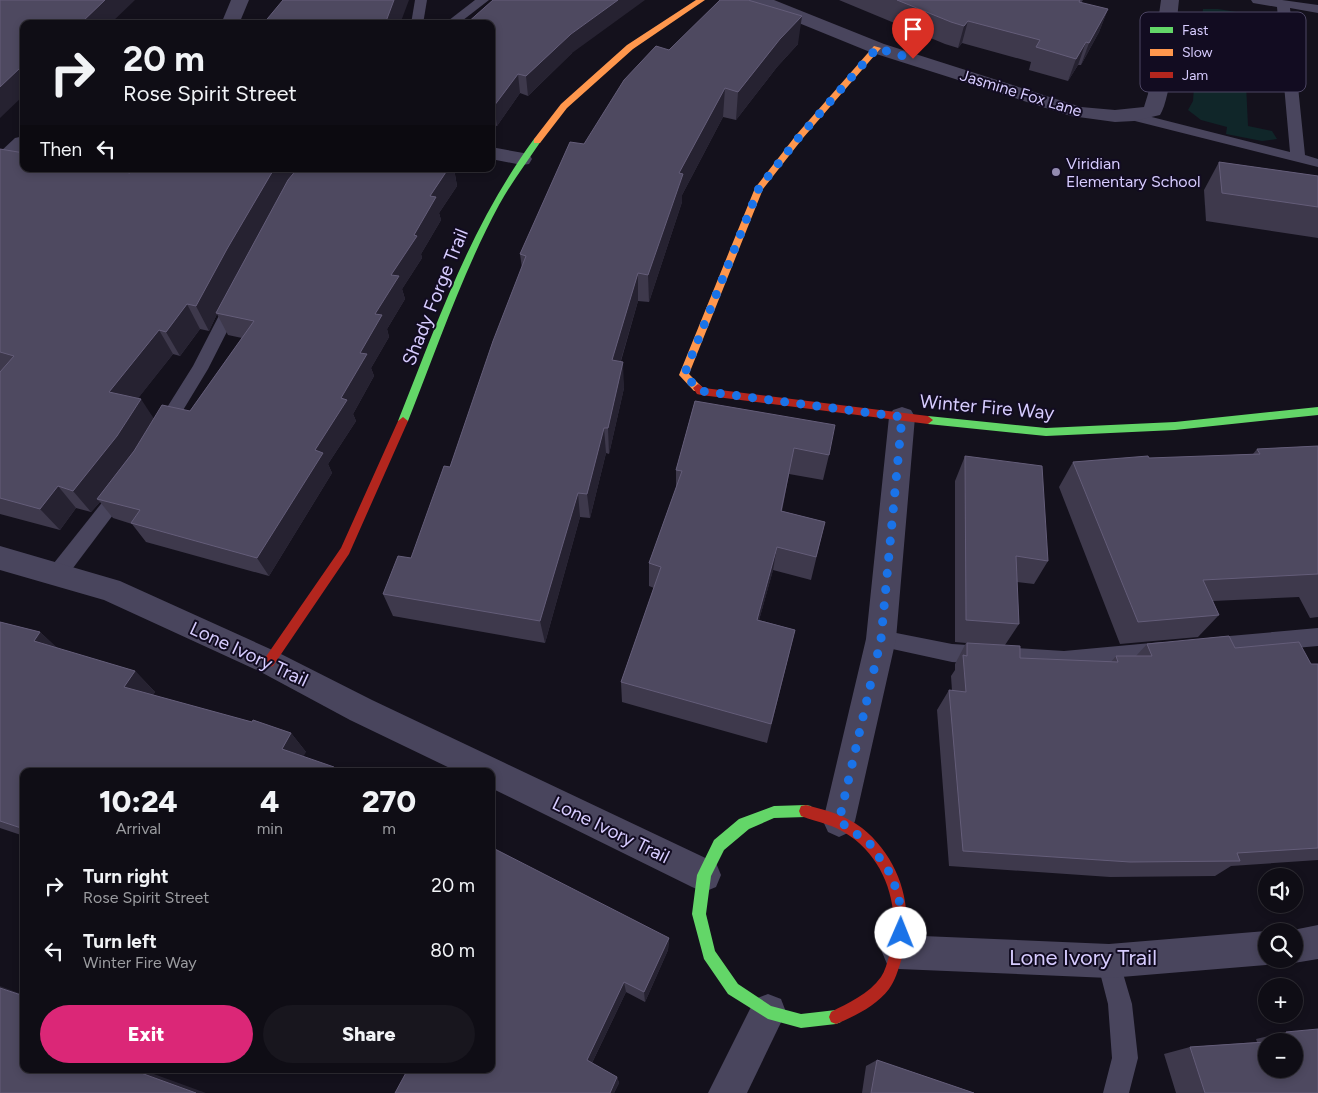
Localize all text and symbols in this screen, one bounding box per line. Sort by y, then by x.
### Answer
pin [892,8,934,59]
legend [1140,12,1306,92]
icon: arrive [899,15,927,43]
text: Fast [1182,22,1208,39]
text: 20 m [123,38,205,80]
icon: right [40,40,105,105]
text: Slow [1182,44,1213,61]
street label: Jasmine Fox Lane [958,65,1084,121]
text: Jam [1182,67,1208,84]
text: Rose Spirit Street [123,80,297,107]
icon: left [92,135,120,163]
text: Then [40,138,82,161]
place label: Viridian Elementary School [1066,154,1200,191]
marker: Viridian Elementary School [1050,166,1062,178]
street label: Shady Forge Trail [397,225,473,369]
street label: Winter Fire Way [919,390,1055,424]
street label: Lone Ivory Trail [186,617,312,691]
text: 10:24 [99,783,178,820]
text: 4 [260,783,279,820]
text: 270 [362,783,416,820]
street label: Lone Ivory Trail [549,792,673,868]
text: Arrival [116,819,161,838]
text: min [257,819,283,838]
text: m [382,819,396,838]
text: Turn right [83,865,169,888]
map controls [1258,868,1303,1078]
button: sound [1258,868,1303,913]
icon: right [40,872,68,900]
text: 20 m [431,874,475,897]
text: Rose Spirit Street [83,888,209,907]
position arrow [874,906,926,958]
button: search [1258,923,1303,968]
text: Turn left [83,930,157,953]
icon: left [40,937,68,965]
text: 80 m [430,939,475,962]
street label: Lone Ivory Trail [1009,944,1157,971]
text: Winter Fire Way [83,953,197,972]
button: + [1258,978,1303,1023]
button: Exit [40,1005,253,1063]
button: Share [263,1005,475,1063]
button: − [1258,1033,1303,1078]

